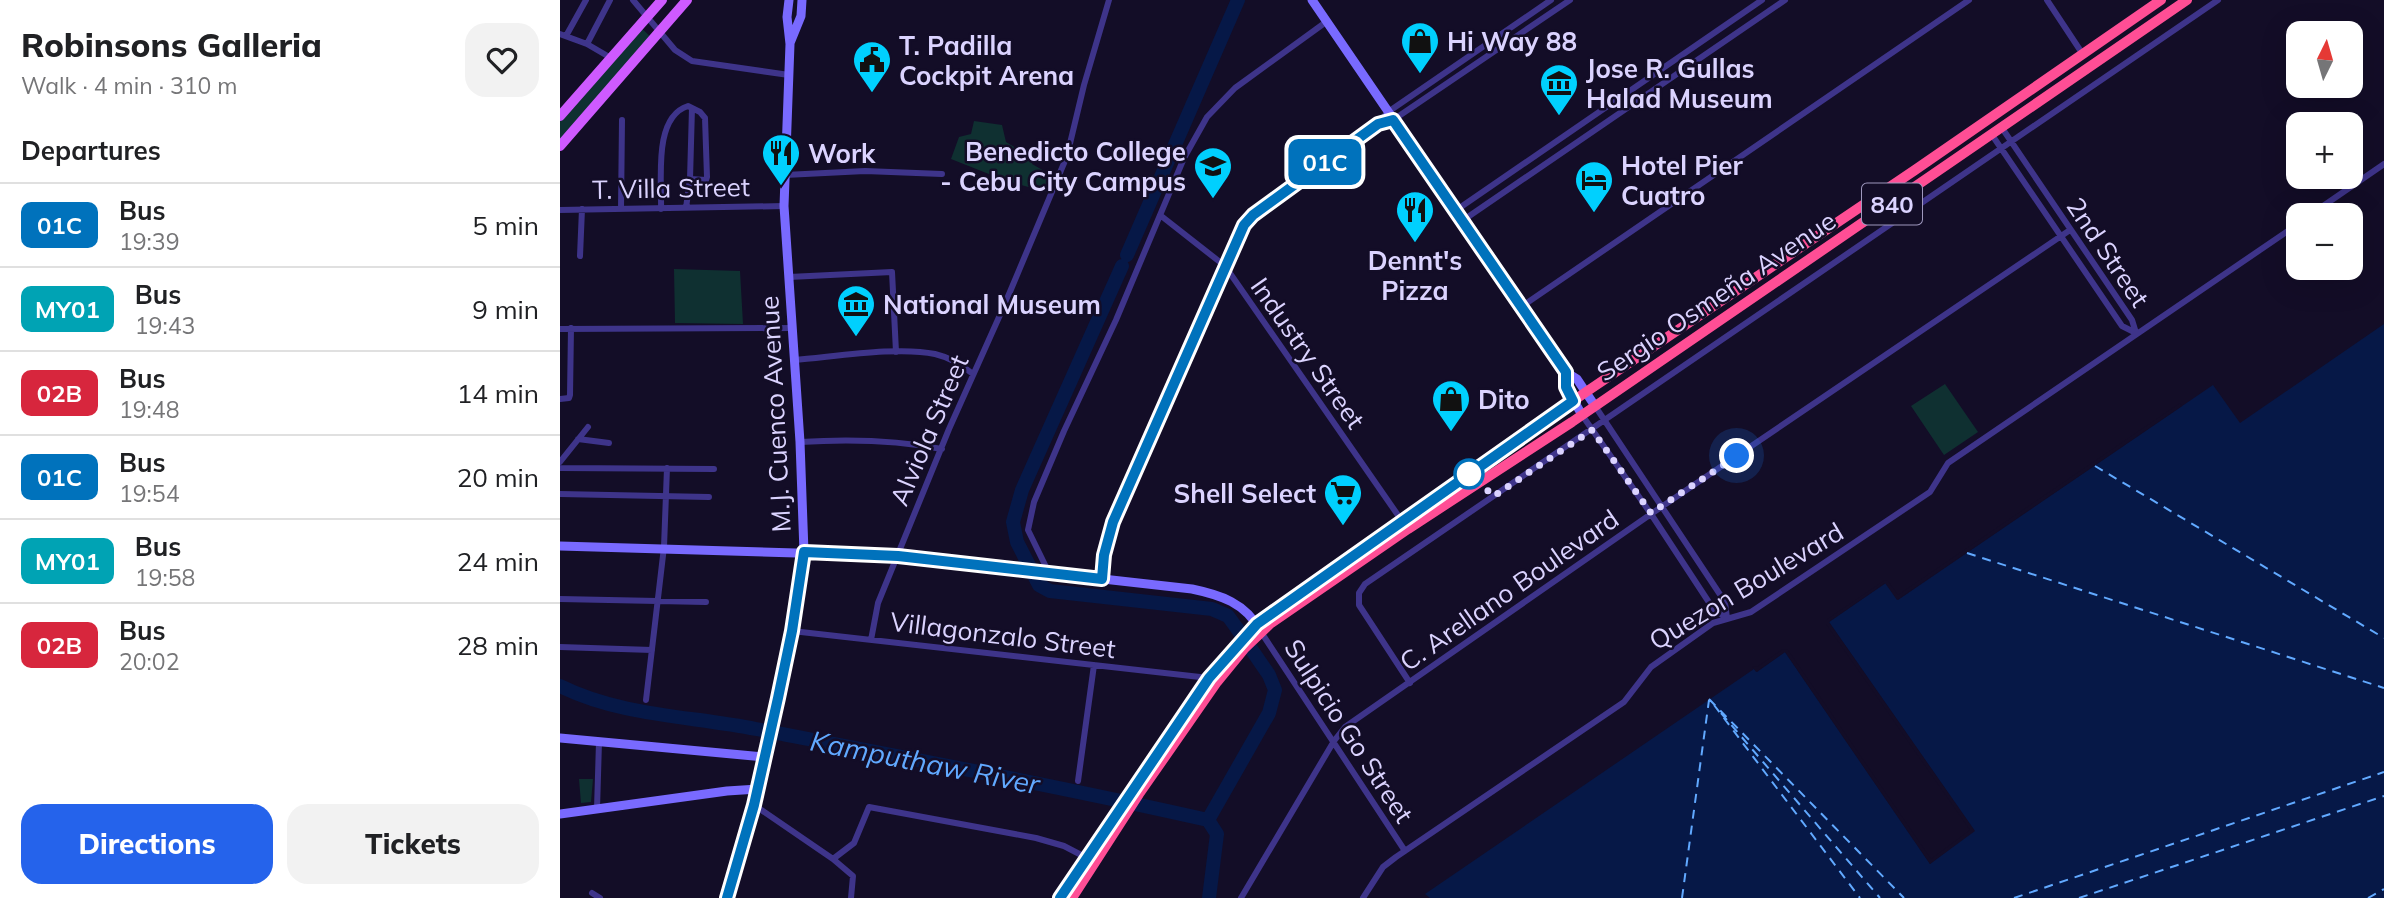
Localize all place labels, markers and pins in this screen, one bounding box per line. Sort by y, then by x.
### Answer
shop icon: Hi Way 88 [1399,20,1441,75]
place label: Hi Way 88 [1447,25,1577,58]
place label: T. Padilla Cockpit Arena [899,29,1074,92]
public building icon: T. Padilla Cockpit Arena [851,39,893,94]
place label: Jose R. Gullas Halad Museum [1586,52,1773,115]
museum icon: Jose R. Gullas Halad Museum [1538,62,1580,117]
restaurant icon: Work [760,132,802,187]
place label: Benedicto College - Cebu City Campus [940,135,1186,198]
place label: Work [808,137,876,170]
school or university icon: Benedicto College - Cebu City Campus [1192,145,1234,200]
place label: Hotel Pier Cuatro [1621,149,1744,212]
hotel icon: Hotel Pier Cuatro [1573,159,1615,214]
restaurant icon: Dennt's Pizza [1394,189,1436,244]
place label: Dennt's Pizza [1368,244,1462,307]
museum icon: National Museum [835,283,877,338]
place label: National Museum [883,288,1101,321]
shop icon: Dito [1430,378,1472,433]
place label: Dito [1478,383,1530,416]
unlabelled marker [1454,459,1484,489]
supermarket icon: Shell Select [1322,472,1364,527]
place label: Shell Select [1174,477,1316,510]

